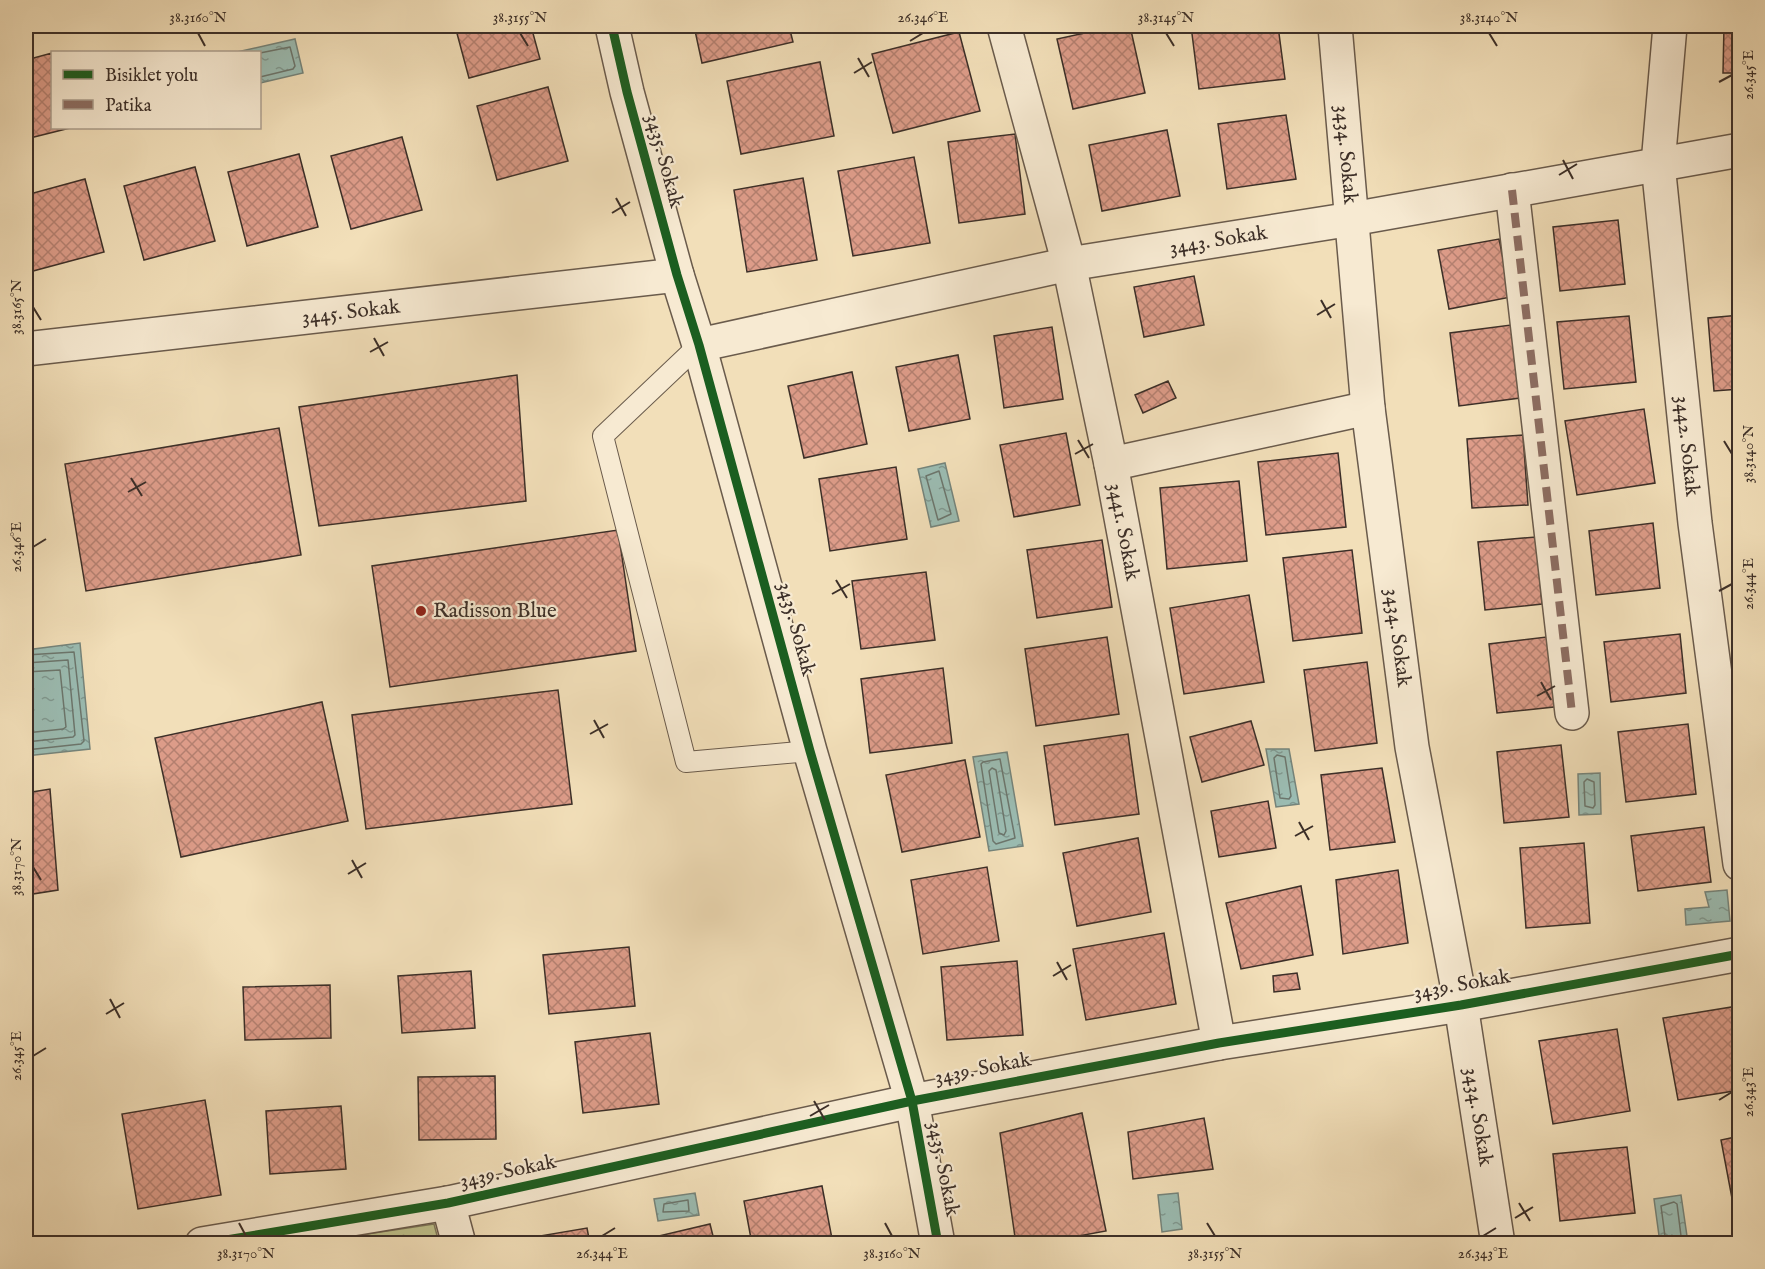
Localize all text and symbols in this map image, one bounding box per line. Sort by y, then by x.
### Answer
text: 38.3160°N [169,8,227,27]
text: 38.3155°N [493,8,547,27]
text: 26.346°E [897,8,949,27]
text: 38.3145°N [1138,8,1194,27]
text: 38.3140°N [1460,8,1518,27]
text: 26.345°E [1739,50,1758,100]
legend [51,51,261,129]
text: Bisiklet yolu [105,65,198,88]
text: Patika [105,95,152,118]
street label: 3434. Sokak [1328,104,1364,206]
street label: 3435. Sokak [639,111,690,212]
street label: 3443. Sokak [1167,219,1270,261]
text: 38.3165°N [7,279,26,335]
street label: 3445. Sokak [300,293,402,331]
street label: 3442. Sokak [1668,394,1706,498]
text: 38.3140°N [1739,425,1758,483]
street label: 3441. Sokak [1101,481,1146,584]
text: 26.346°E [7,521,26,573]
text: 26.344°E [1739,558,1758,610]
street label: 3435. Sokak [771,579,822,680]
street label: 3434. Sokak [1378,587,1418,689]
place label: Radisson Blue [433,598,557,625]
marker: Radisson Blue [414,604,428,618]
text: 38.3170°N [7,838,26,896]
street label: 3439. Sokak [1412,963,1513,1007]
text: 26.345°E [7,1031,26,1081]
street label: 3439. Sokak [932,1046,1034,1092]
street label: 3434. Sokak [1457,1066,1499,1169]
text: 26.343°E [1739,1067,1758,1117]
street label: 3435. Sokak [921,1119,966,1220]
street label: 3439. Sokak [457,1148,559,1195]
text: 38.3170°N [217,1244,275,1263]
text: 26.344°E [576,1244,628,1263]
text: 38.3160°N [863,1244,921,1263]
text: 38.3155°N [1188,1244,1242,1263]
text: 26.343°E [1458,1244,1508,1263]

